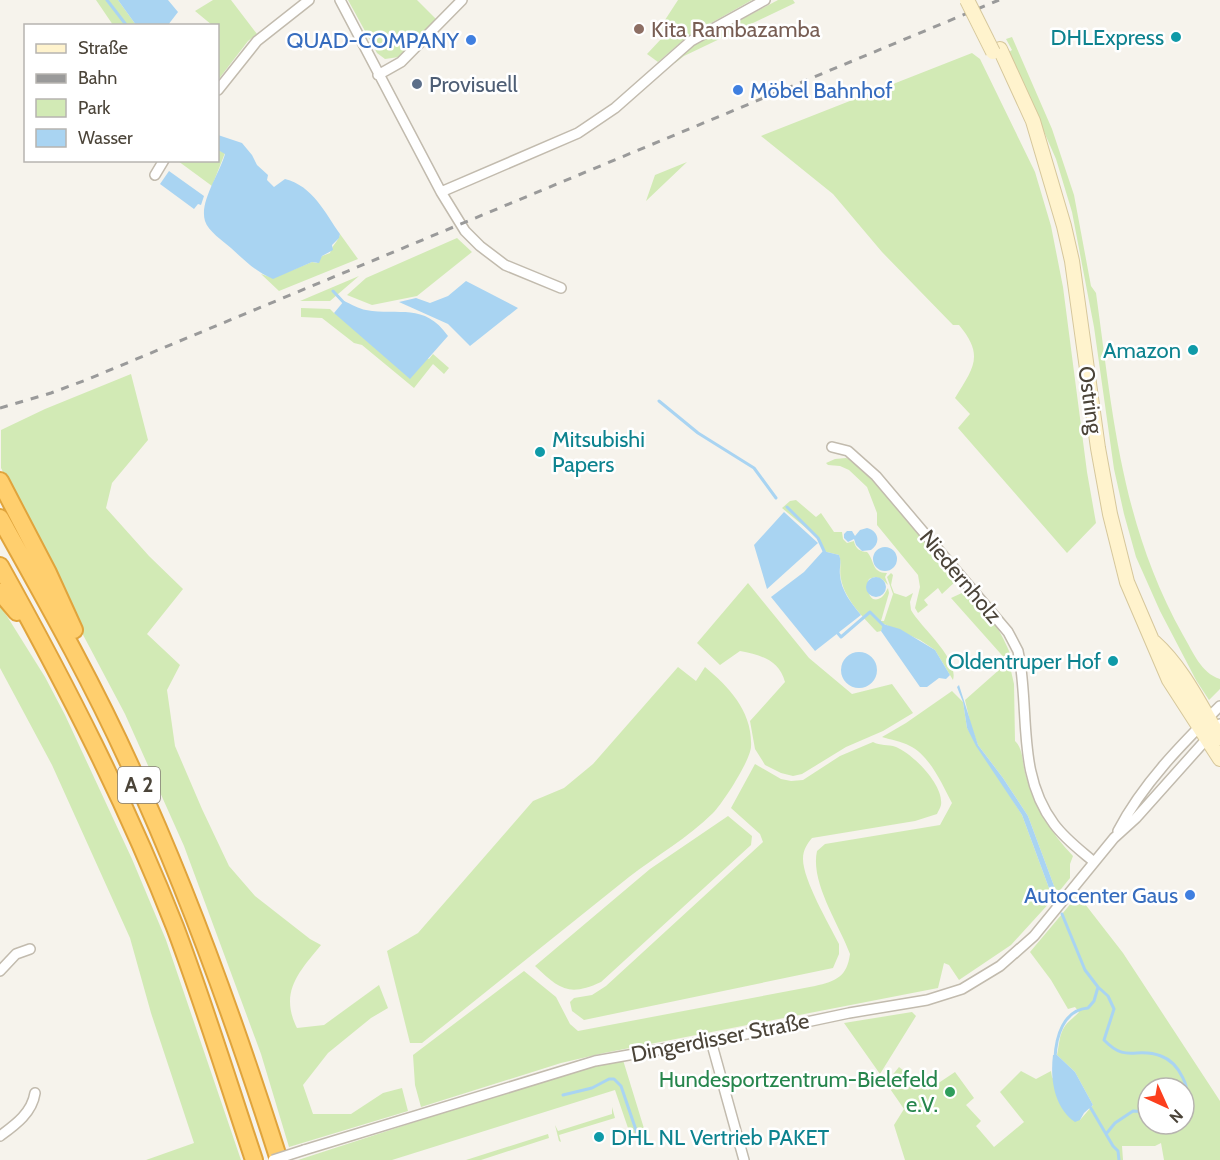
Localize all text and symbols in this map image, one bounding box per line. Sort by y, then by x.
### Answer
place label: Kita Rambazamba [651,16,821,43]
marker: Kita Rambazamba [632,22,646,36]
legend [24,24,219,162]
place label: DHLExpress [1050,24,1164,51]
place label: QUAD-COMPANY [287,27,460,54]
marker: DHLExpress [1169,30,1183,44]
marker: QUAD-COMPANY [464,33,478,47]
text: Straße [78,37,128,59]
text: Bahn [78,67,117,89]
place label: Provisuell [429,71,519,98]
marker: Provisuell [410,77,424,91]
place label: Möbel Bahnhof [750,77,892,104]
marker: Möbel Bahnhof [731,83,745,97]
text: Park [78,97,111,119]
text: Wasser [78,127,133,149]
place label: Amazon [1103,337,1181,364]
marker: Amazon [1186,343,1200,357]
street label: Ostring [1072,364,1109,437]
place label: Mitsubishi Papers [552,426,645,478]
marker: Mitsubishi Papers [533,445,547,459]
street label: Niedernholz [914,524,1007,628]
place label: Oldentruper Hof [948,648,1101,675]
marker: Oldentruper Hof [1106,654,1120,668]
road number: A 2 [118,767,160,803]
place label: Autocenter Gaus [1024,882,1178,909]
marker: Autocenter Gaus [1183,888,1197,902]
street label: Dingerdisser Straße [629,1007,812,1068]
place label: Hundesportzentrum-Bielefeld e.V. [659,1066,938,1118]
north arrow [1136,1076,1196,1136]
marker: Hundesportzentrum-Bielefeld e.V. [943,1085,957,1099]
text: N [1166,1106,1187,1127]
place label: DHL NL Vertrieb PAKET [611,1124,830,1151]
marker: DHL NL Vertrieb PAKET [592,1130,606,1144]

